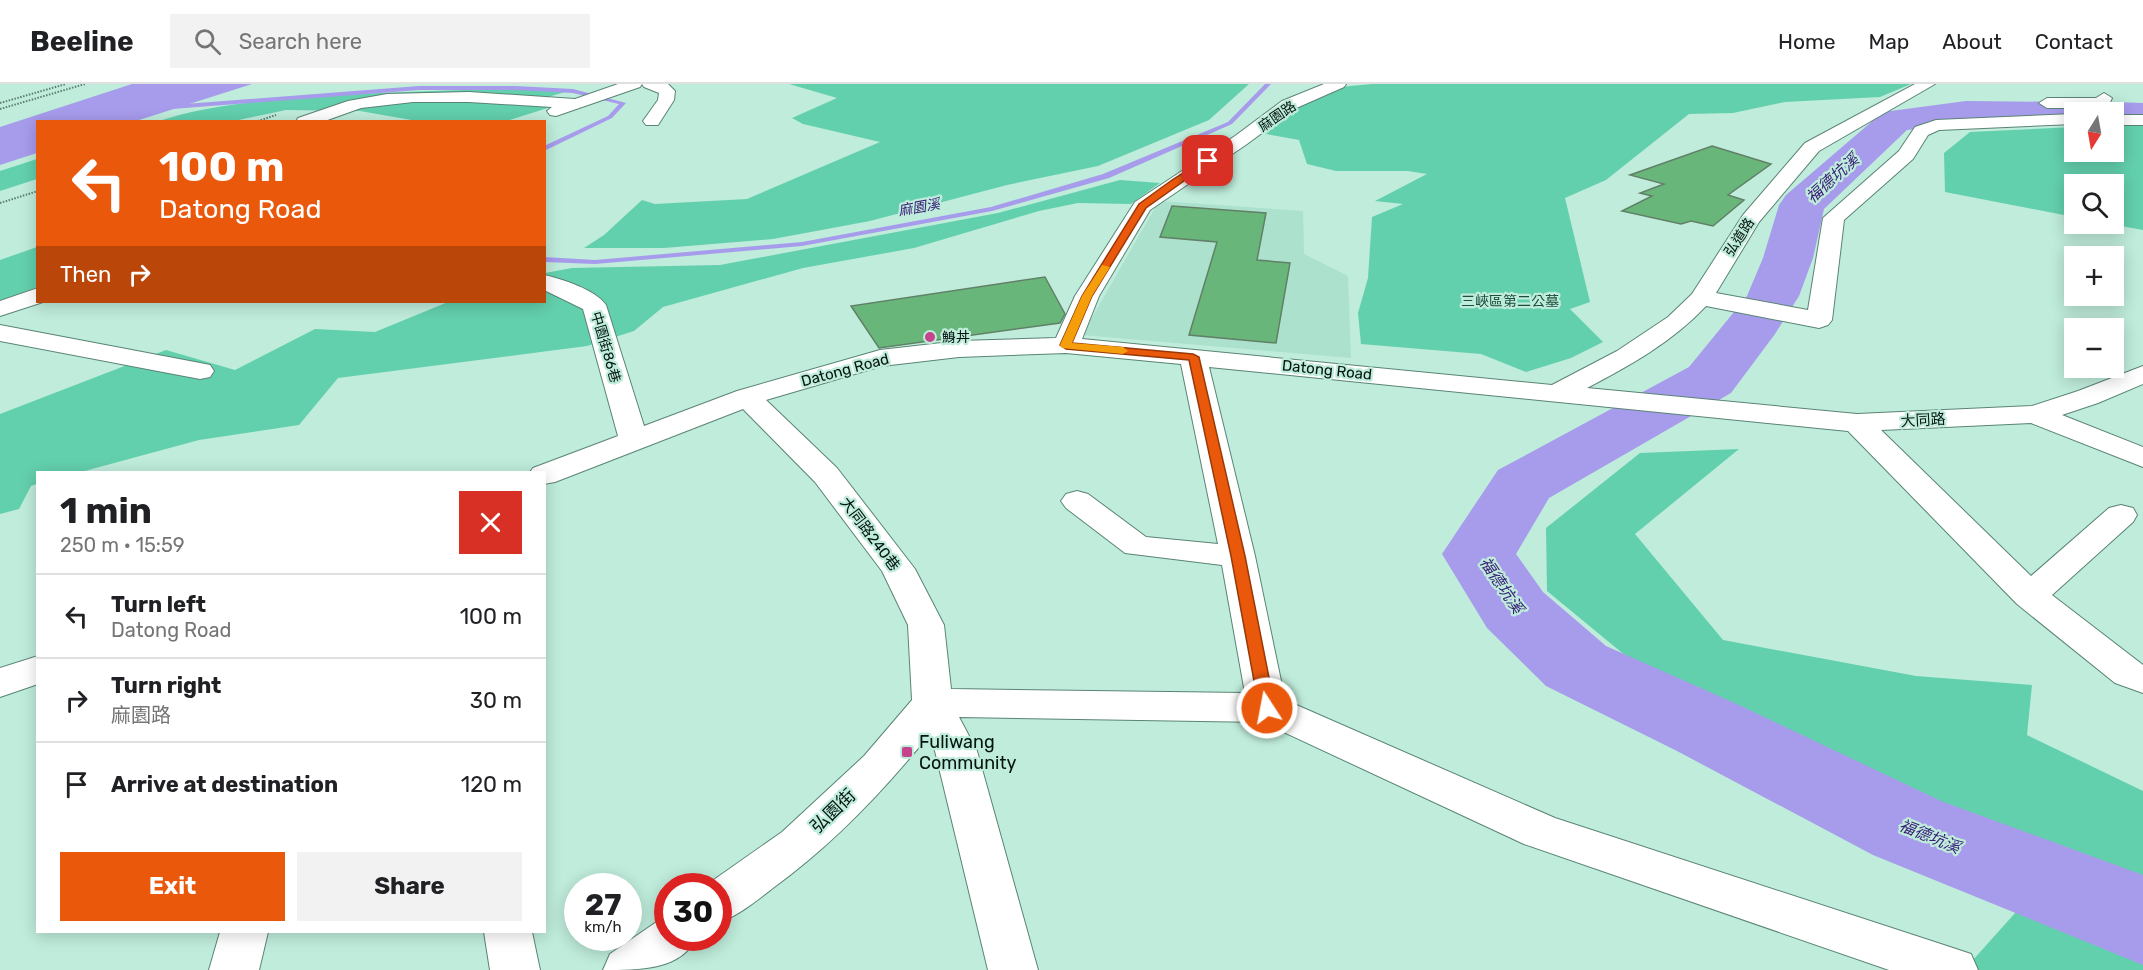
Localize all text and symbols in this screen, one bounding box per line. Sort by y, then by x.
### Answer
search box [170,14,590,68]
text: Beeline [30,25,134,58]
icon: search [191,25,224,58]
text: Search here [239,28,362,55]
text: Home [1778,29,1835,54]
text: Map [1868,29,1909,54]
text: About [1942,29,2002,54]
text: Contact [2035,29,2113,54]
street label: 麻園路 [1255,98,1299,135]
north arrow [2064,102,2124,162]
map controls [2064,102,2124,378]
pin [1182,135,1233,186]
text: 100 m [159,142,284,192]
icon: left [60,144,138,222]
icon: arrive [1191,144,1224,177]
water label: 福德坑溪 [1802,149,1864,207]
button: search [2064,174,2124,234]
text: Datong Road [159,193,322,225]
water label: 麻園溪 [897,195,943,220]
street label: 弘道路 [1721,215,1758,260]
button: + [2064,246,2124,306]
icon: right [123,258,156,291]
text: Then [60,261,111,288]
park label: 三峽區第二公墓 [1461,293,1559,310]
street label: 中園街86巷 [587,310,624,385]
button: − [2064,318,2124,378]
place label: 鯓丼 [942,329,970,346]
marker: 鯓丼 [923,330,937,344]
street label: Datong Road [799,350,891,390]
street label: Datong Road [1281,356,1373,384]
street label: 大同路 [1900,410,1946,430]
text: 1 min [60,489,152,532]
button: close [459,491,522,554]
street label: 大同路240巷 [836,494,904,574]
text: 250 m · 15:59 [60,533,185,557]
water label: 福德坑溪 [1476,553,1528,619]
text: Turn left [111,591,206,618]
icon: left [60,600,93,633]
text: 100 m [460,603,522,630]
text: Datong Road [111,618,231,642]
text: Turn right [111,672,221,699]
position arrow [1235,676,1299,740]
icon: right [60,684,93,717]
text: 30 m [470,687,522,714]
text: 麻園路 [111,703,171,727]
place label: Fuliwang Community [919,731,1016,774]
marker: Fuliwang Community [900,745,914,759]
icon: arrive [60,768,93,801]
text: Arrive at destination [111,771,338,798]
text: 120 m [461,771,522,798]
street label: 弘園街 [806,784,860,838]
water label: 福德坑溪 [1897,816,1965,858]
button: Exit [60,852,285,921]
button: Share [297,852,522,921]
speed limit sign: 30 [654,873,732,951]
text: 27 [585,887,621,923]
text: km/h [584,918,622,936]

